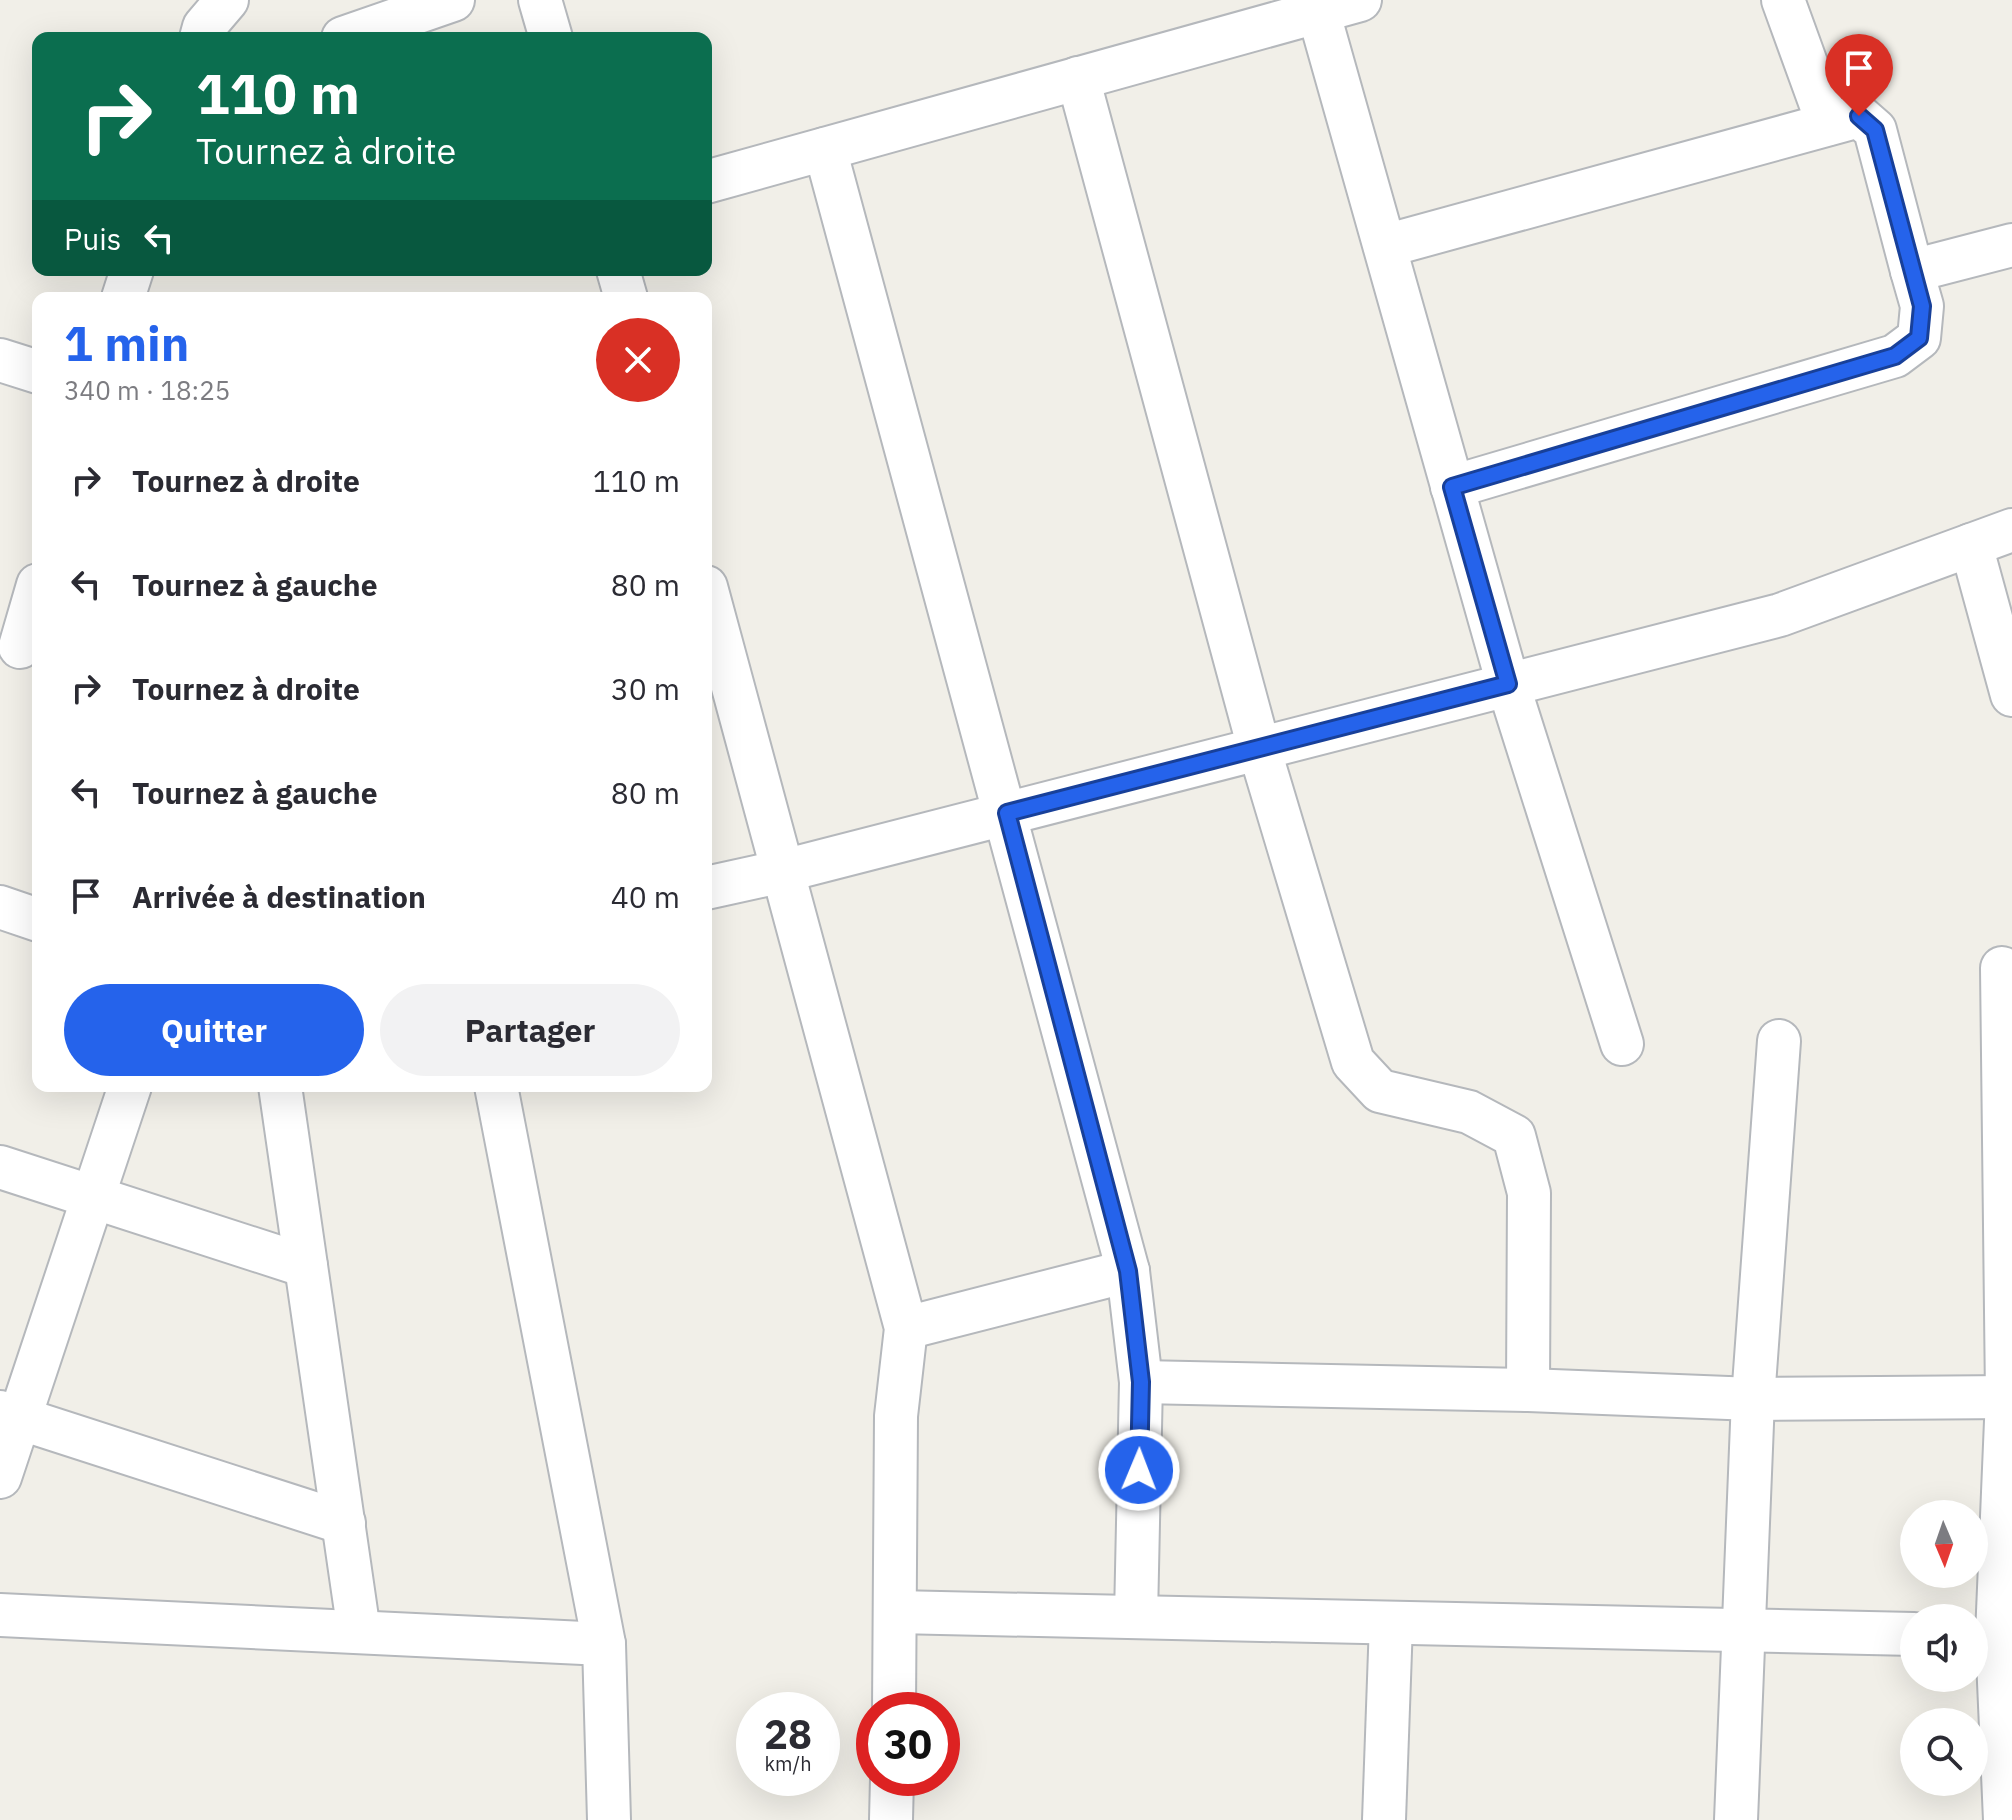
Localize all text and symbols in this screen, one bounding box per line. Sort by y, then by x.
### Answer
pin [1825,34,1893,116]
icon: arrive [1837,46,1881,90]
text: 110 m [196,57,360,129]
icon: right [64,64,168,168]
text: Tournez à droite [196,127,456,174]
icon: left [137,216,181,260]
text: Puis [64,219,121,258]
text: 1 min [64,312,189,374]
button: close [596,318,680,402]
text: 340 m · 18:25 [64,373,230,407]
icon: right [64,458,108,502]
text: Tournez à droite [132,461,360,500]
text: 110 m [593,461,680,500]
icon: left [64,562,108,606]
text: Tournez à gauche [132,565,378,604]
text: 80 m [611,565,680,604]
icon: right [64,666,108,710]
text: Tournez à droite [132,669,360,708]
text: 30 m [611,669,680,708]
icon: left [64,770,108,814]
text: Tournez à gauche [132,773,378,812]
text: 80 m [611,773,680,812]
icon: arrive [64,874,108,918]
text: Arrivée à destination [132,877,426,916]
text: 40 m [611,877,680,916]
button: Quitter [64,984,364,1076]
button: Partager [380,984,680,1076]
position arrow [1097,1428,1181,1512]
north arrow [1900,1500,1988,1588]
map controls [1900,1500,1988,1796]
button: sound [1900,1604,1988,1692]
speed limit sign: 30 [856,1692,960,1796]
text: 28 [764,1708,812,1760]
button: search [1900,1708,1988,1796]
text: km/h [764,1750,812,1777]

